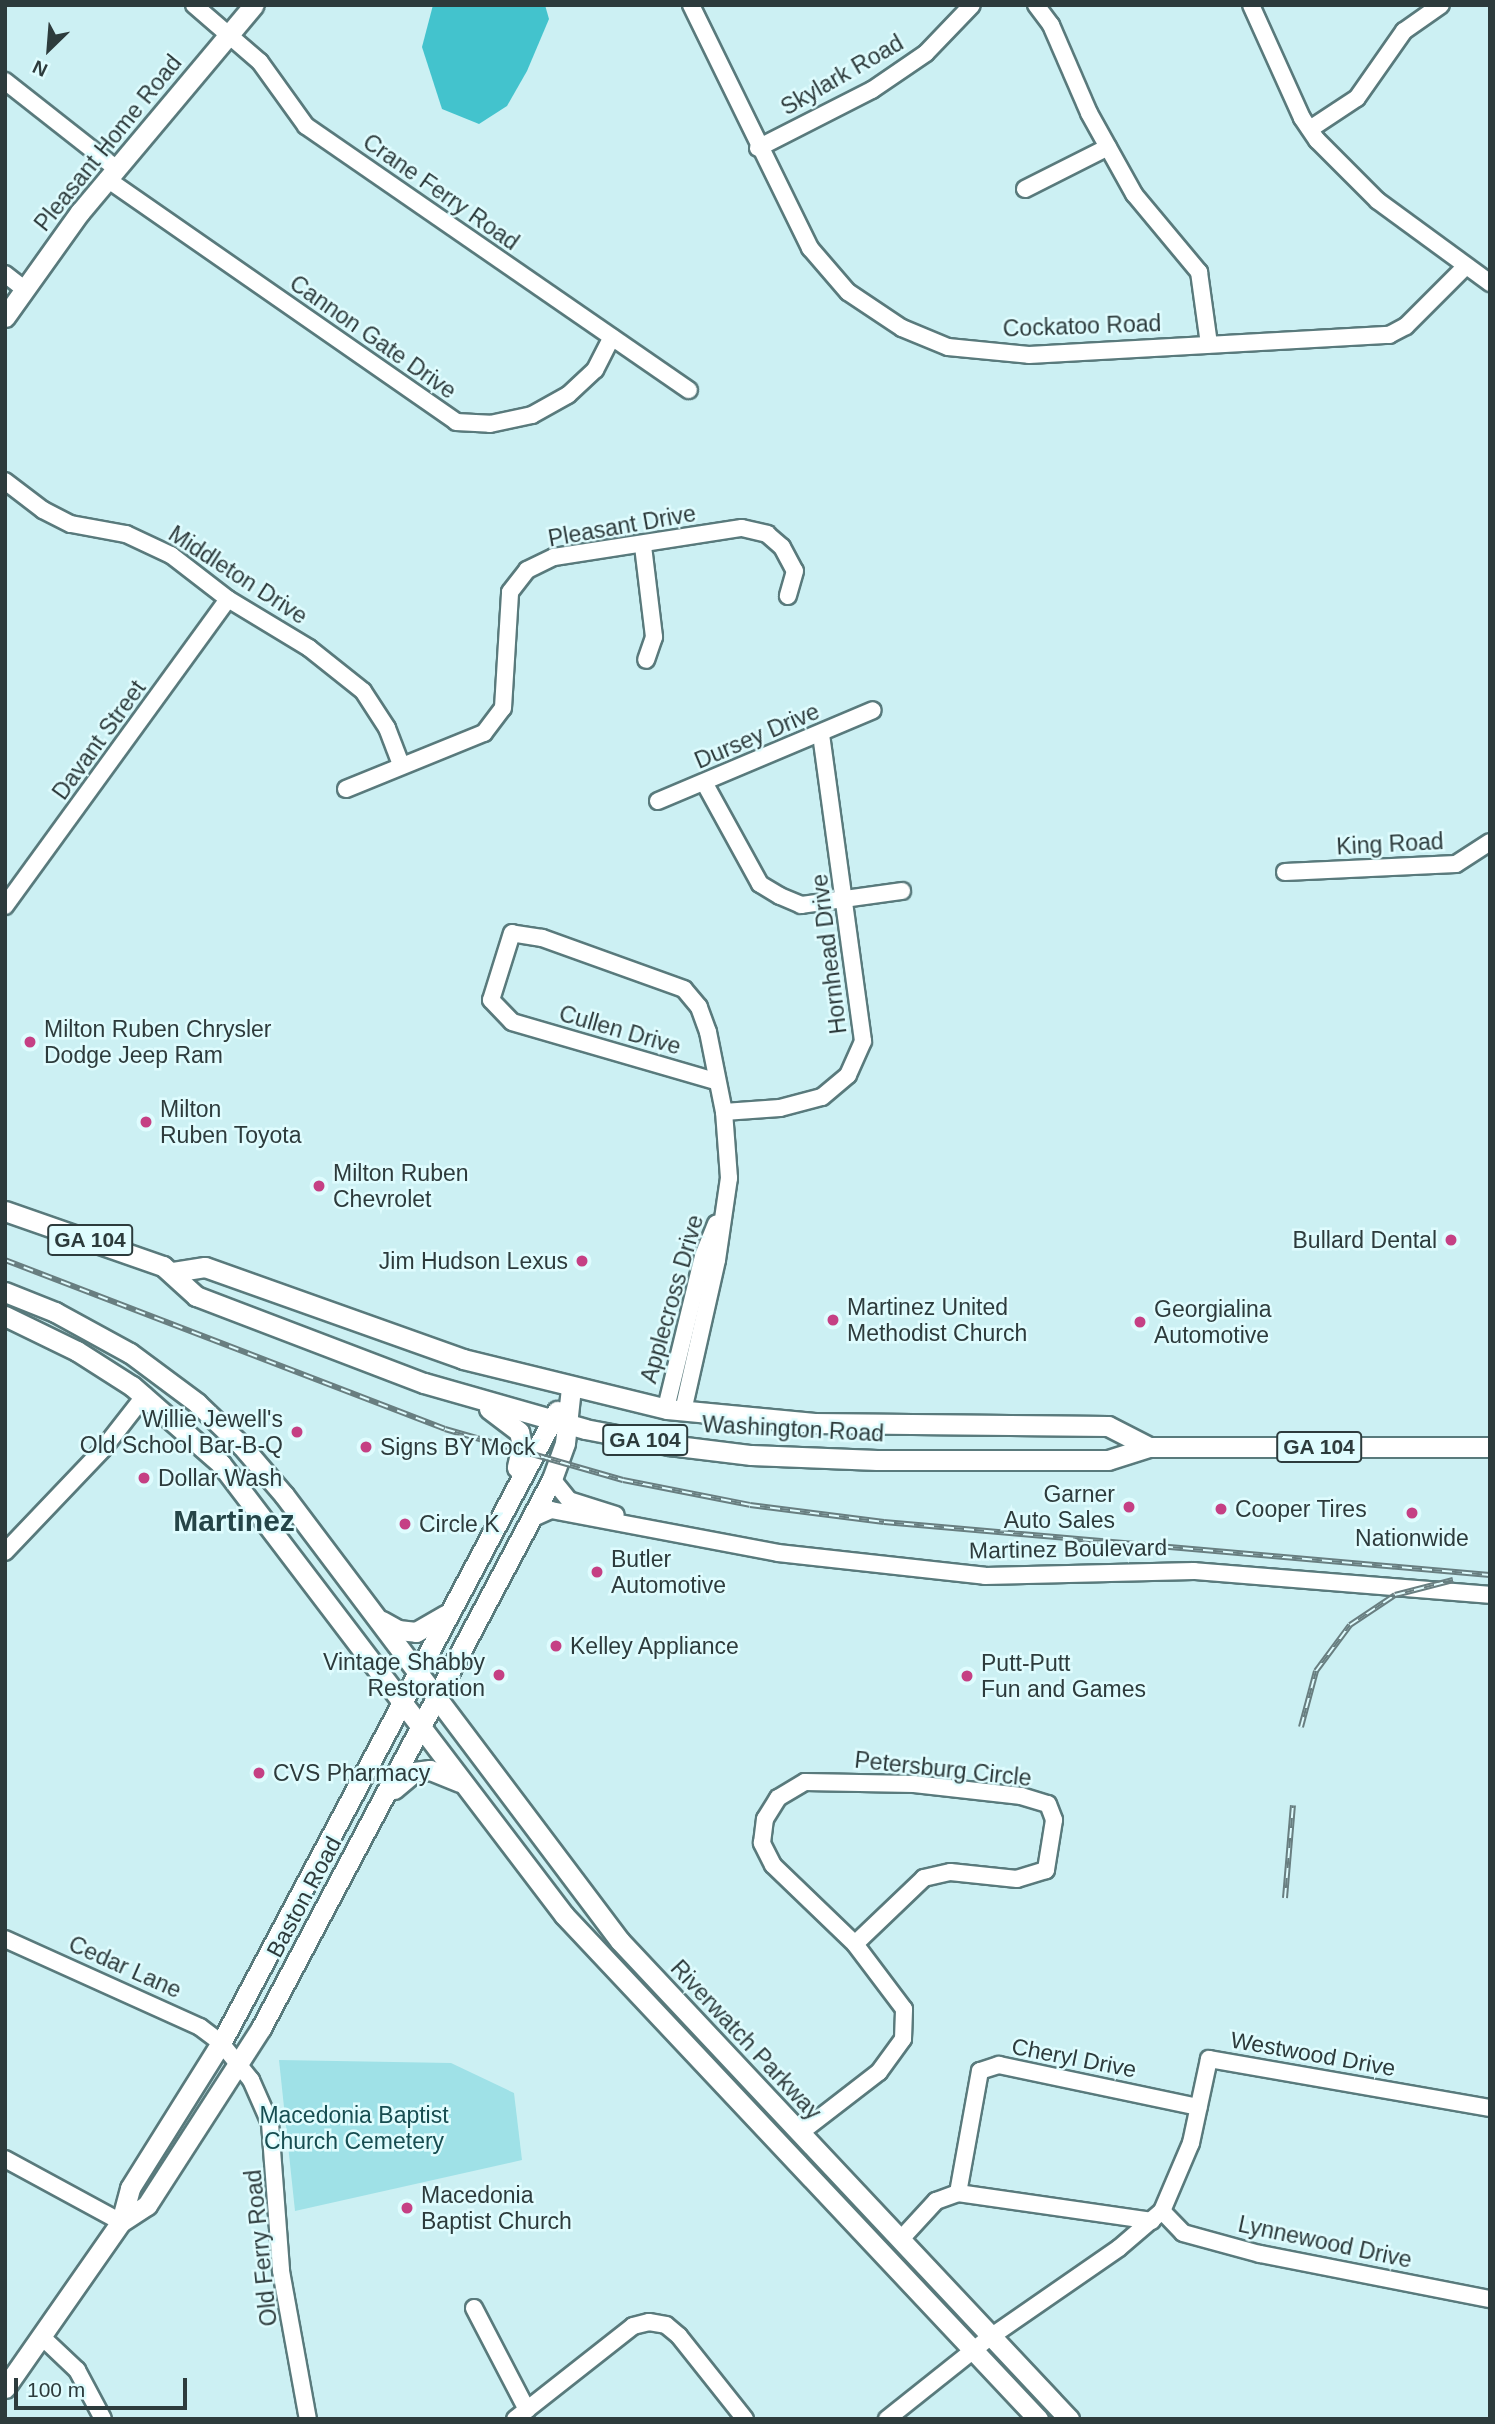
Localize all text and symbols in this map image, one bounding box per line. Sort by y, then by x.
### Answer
north arrow [14,14,84,84]
street label: Skylark Road [776,29,908,121]
street label: Pleasant Home Road [28,49,188,237]
text: N [29,56,51,81]
street label: Crane Ferry Road [358,128,524,256]
street label: Cannon Gate Drive [284,269,462,405]
street label: Cockatoo Road [1002,309,1162,343]
street label: Pleasant Drive [546,499,698,553]
street label: Middleton Drive [163,520,313,630]
street label: Davant Street [47,675,151,805]
street label: Dursey Drive [690,697,824,775]
street label: King Road [1336,827,1444,861]
street label: Hornhead Drive [805,872,853,1036]
street label: Cullen Drive [556,999,684,1061]
place label: Milton Ruben Chrysler Dodge Jeep Ram [44,1015,272,1069]
marker: Milton Ruben Chrysler Dodge Jeep Ram [22,1034,38,1050]
place label: Milton Ruben Toyota [160,1095,302,1149]
marker: Milton Ruben Toyota [138,1114,154,1130]
place label: Milton Ruben Chevrolet [333,1159,469,1213]
marker: Milton Ruben Chevrolet [311,1178,327,1194]
street label: Applecross Drive [635,1212,709,1386]
road number: GA 104 [46,1222,134,1258]
place label: Bullard Dental [1293,1226,1437,1254]
marker: Bullard Dental [1443,1232,1459,1248]
place label: Jim Hudson Lexus [379,1247,568,1275]
marker: Jim Hudson Lexus [574,1253,590,1269]
place label: Martinez United Methodist Church [847,1293,1027,1347]
place label: Georgialina Automotive [1154,1295,1272,1349]
marker: Martinez United Methodist Church [825,1312,841,1328]
marker: Georgialina Automotive [1132,1314,1148,1330]
place label: Willie Jewell's Old School Bar-B-Q [80,1405,283,1459]
street label: Washington Road [701,1410,885,1448]
road number: GA 104 [601,1422,689,1458]
marker: Willie Jewell's Old School Bar-B-Q [289,1424,305,1440]
road number: GA 104 [1275,1430,1363,1464]
place label: Signs BY Mock [380,1433,536,1461]
marker: Signs BY Mock [358,1439,374,1455]
place label: Dollar Wash [158,1464,282,1492]
marker: Dollar Wash [136,1470,152,1486]
place label: Garner Auto Sales [1004,1480,1115,1534]
place label: Cooper Tires [1235,1495,1367,1523]
marker: Garner Auto Sales [1121,1499,1137,1515]
marker: Cooper Tires [1213,1501,1229,1517]
district label: Martinez [173,1503,295,1539]
marker: Nationwide [1404,1505,1420,1521]
place label: Circle K [419,1510,500,1538]
marker: Circle K [397,1516,413,1532]
place label: Nationwide [1355,1524,1469,1552]
street label: Martinez Boulevard [969,1533,1167,1565]
place label: Butler Automotive [611,1545,726,1599]
marker: Butler Automotive [589,1564,605,1580]
place label: Kelley Appliance [570,1632,740,1660]
marker: Kelley Appliance [548,1638,564,1654]
place label: Vintage Shabby Restoration [323,1648,485,1702]
place label: Putt-Putt Fun and Games [981,1649,1146,1703]
marker: Vintage Shabby Restoration [491,1667,507,1683]
marker: Putt-Putt Fun and Games [959,1668,975,1684]
street label: Petersburg Circle [853,1746,1033,1792]
place label: CVS Pharmacy [273,1759,430,1787]
marker: CVS Pharmacy [251,1765,267,1781]
street label: Baston Road [261,1832,347,1962]
street label: Cedar Lane [64,1930,186,2004]
street label: Riverwatch Parkway [665,1954,827,2126]
street label: Westwood Drive [1228,2026,1398,2082]
street label: Cheryl Drive [1009,2032,1139,2084]
park label: Macedonia Baptist Church Cemetery [259,2101,449,2155]
street label: Old Ferry Road [239,2168,283,2328]
place label: Macedonia Baptist Church [421,2181,572,2235]
marker: Macedonia Baptist Church [399,2200,415,2216]
street label: Lynnewood Drive [1236,2210,1414,2274]
scale bar [18,2364,191,2408]
text: 100 m [27,2378,85,2401]

